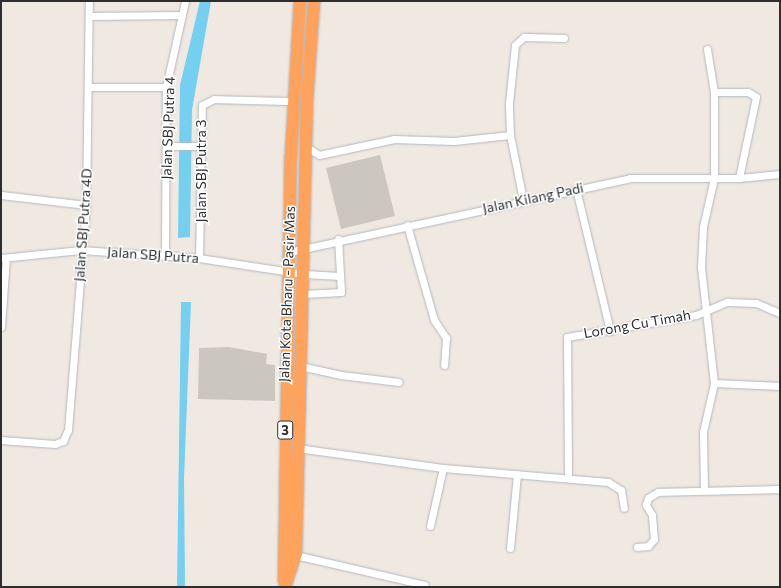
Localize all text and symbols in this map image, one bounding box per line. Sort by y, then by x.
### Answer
street label: Jalan SBJ Putra 4 [158,76,178,180]
street label: Jalan SBJ Putra 3 [193,120,209,222]
street label: Jalan SBJ Putra 4D [71,168,95,282]
street label: Jalan Kilang Padi [481,179,585,217]
street label: Jalan Kota Bharu - Pasir Mas [276,206,298,382]
street label: Jalan SBJ Putra [106,243,200,267]
street label: Lorong Cu Timah [582,306,692,342]
road number: 3 [277,419,293,441]

